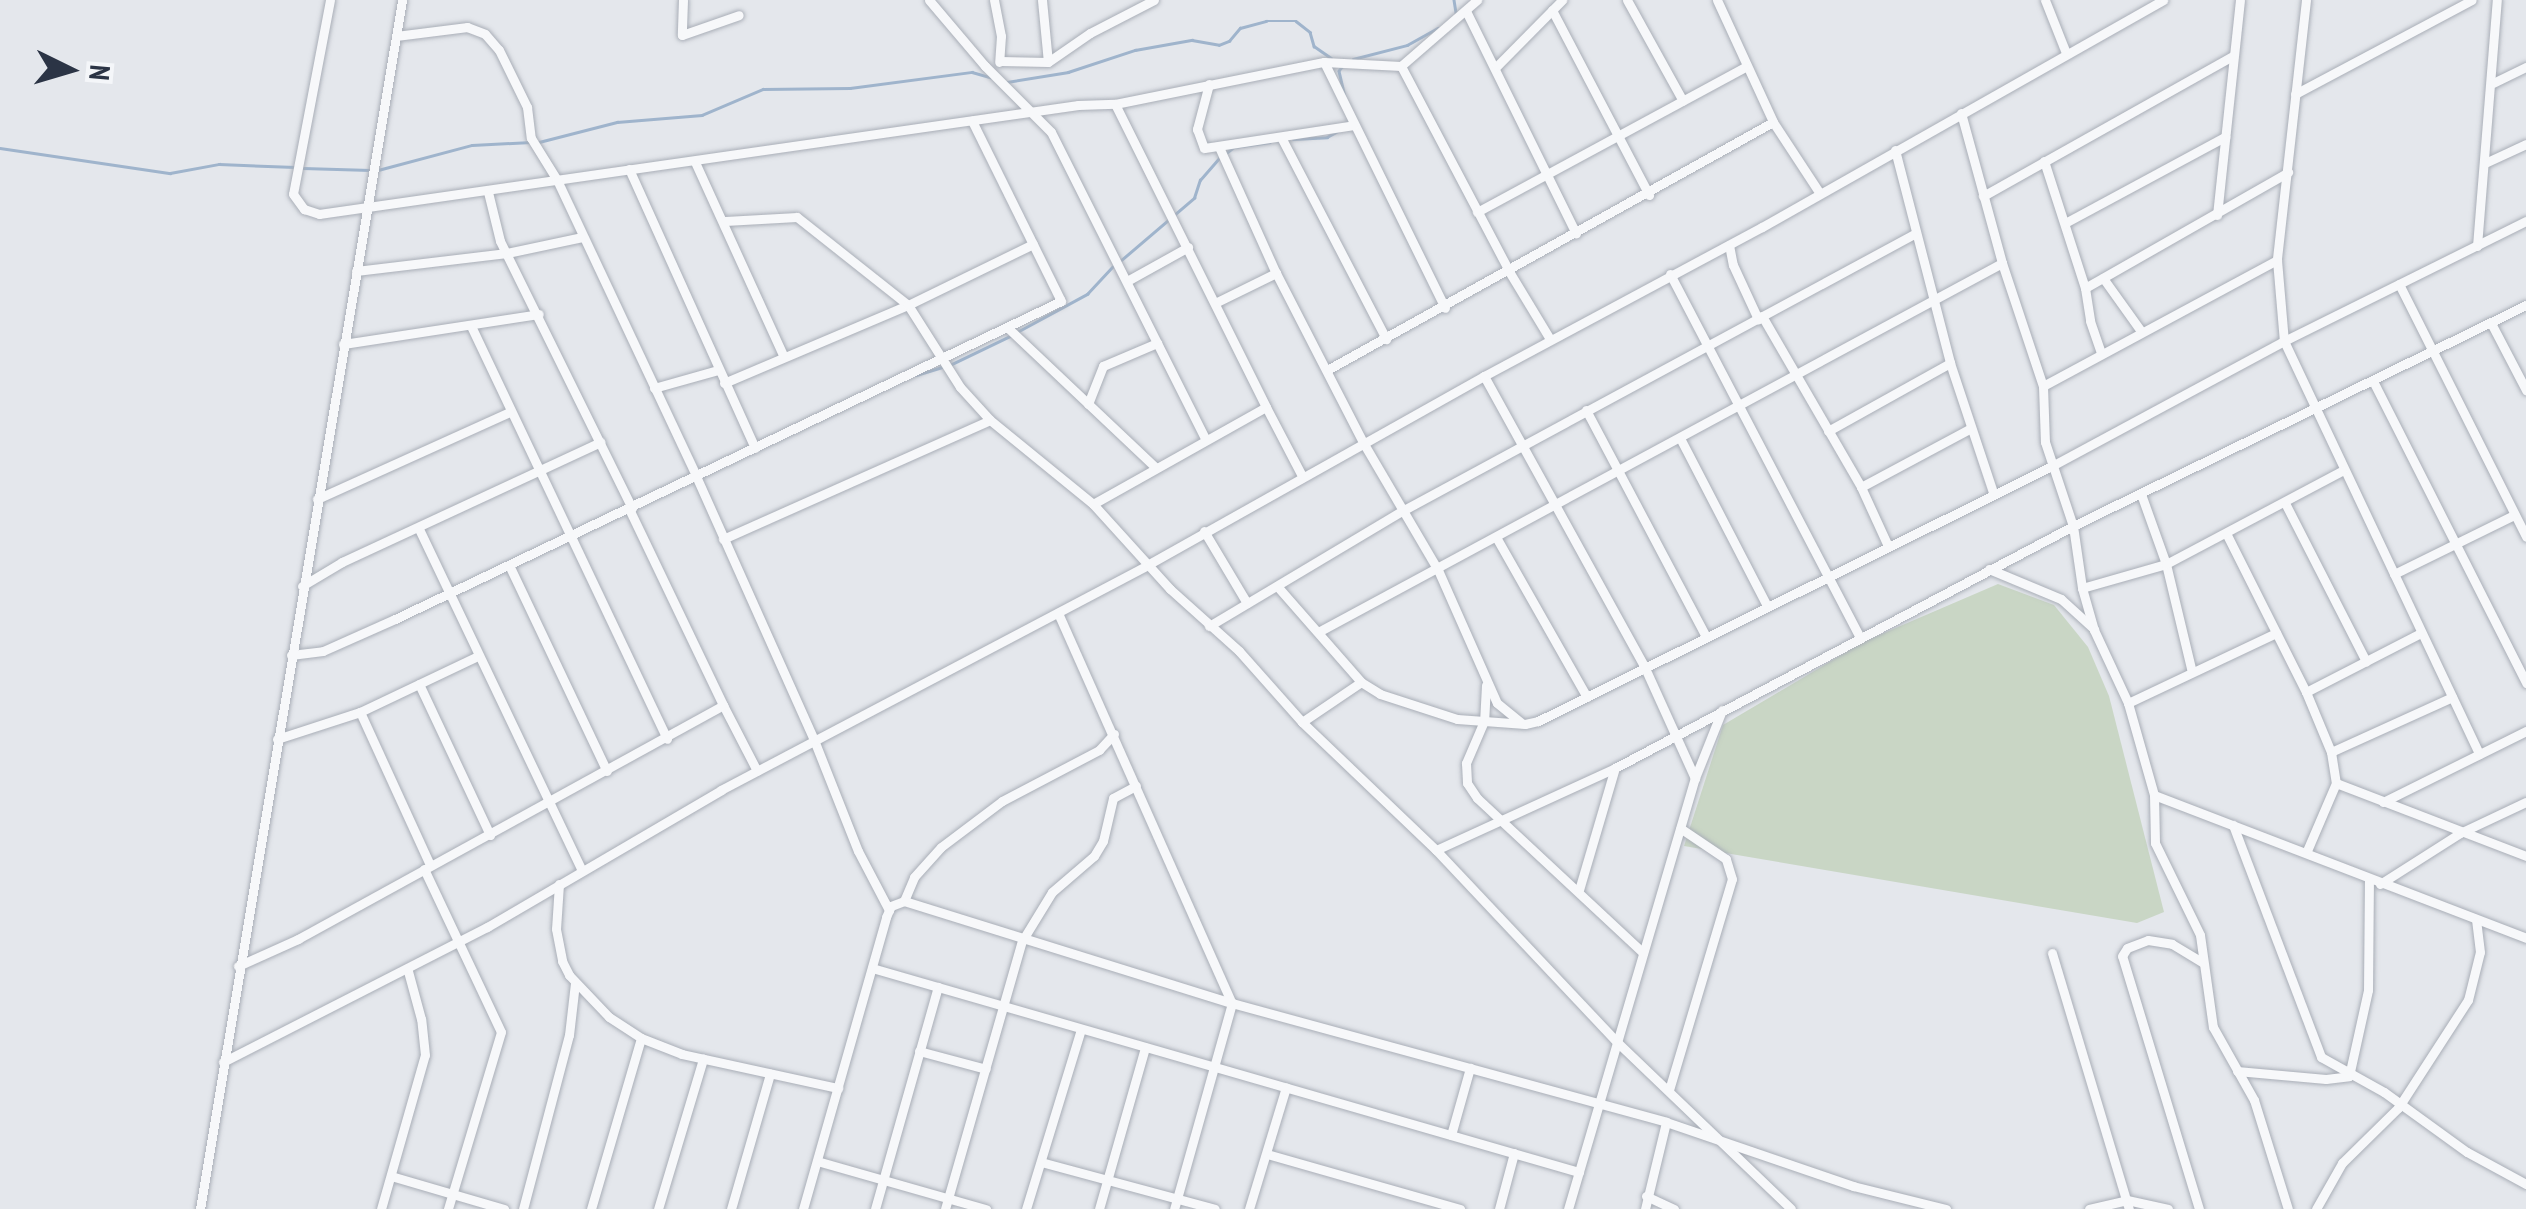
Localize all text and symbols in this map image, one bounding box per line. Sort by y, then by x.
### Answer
north arrow [20,20,120,120]
text: N [81,64,119,82]

